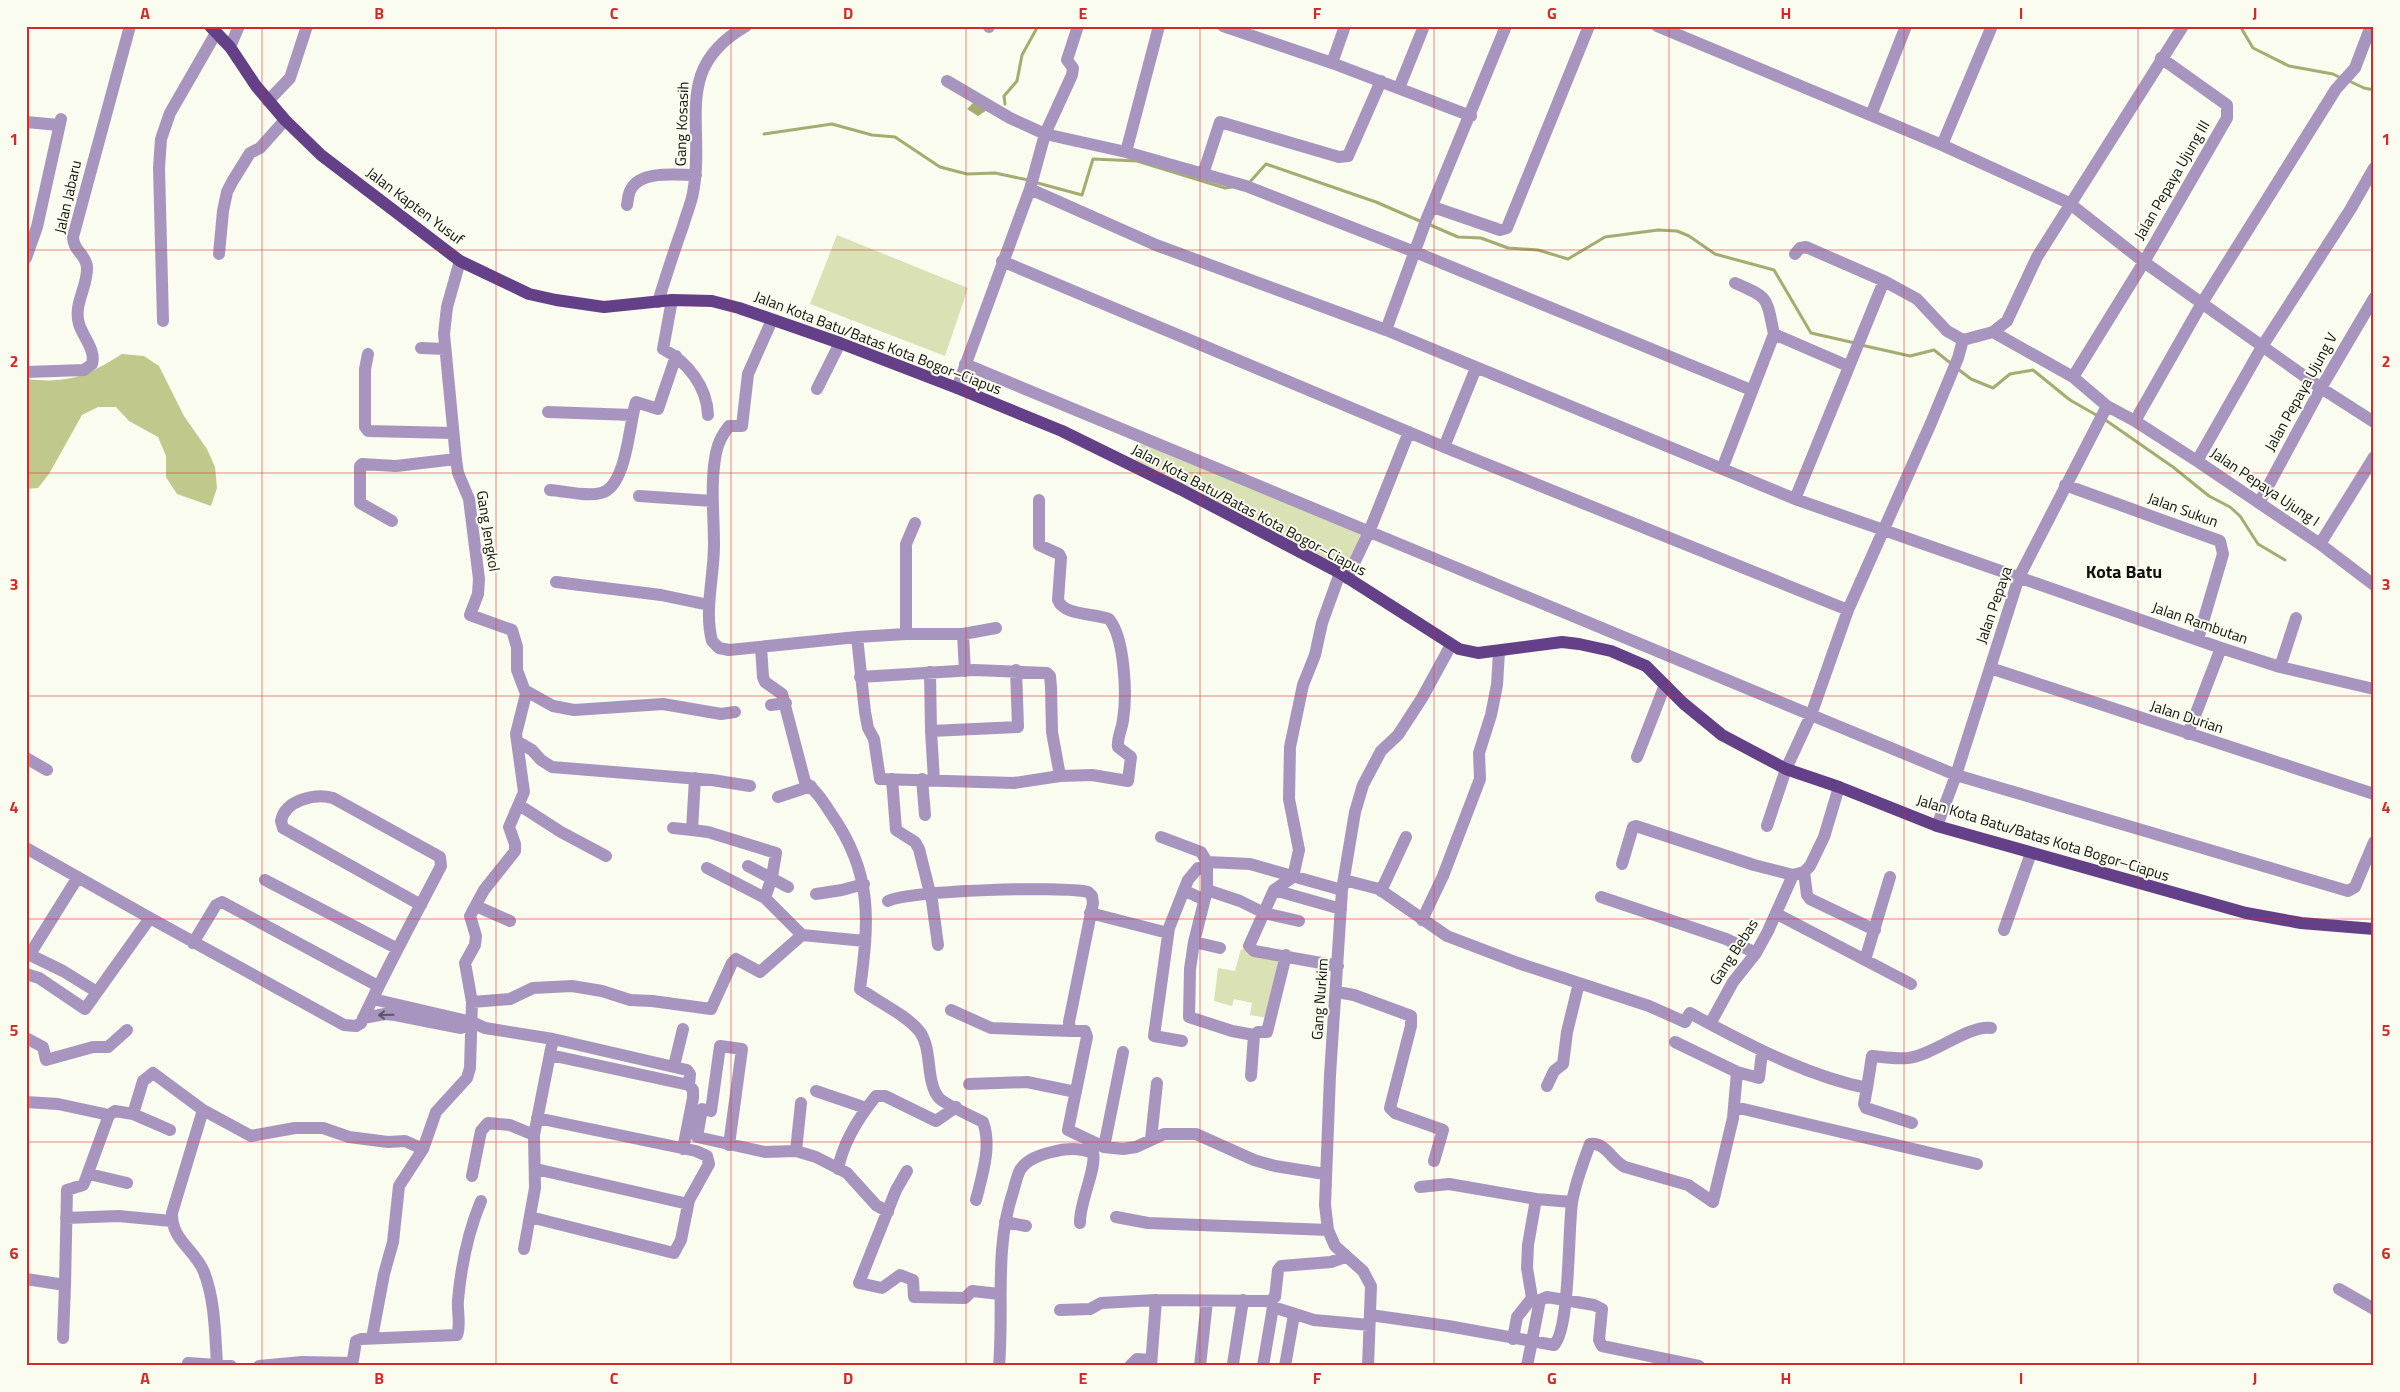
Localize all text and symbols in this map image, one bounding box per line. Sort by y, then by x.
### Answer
text: A [140,1,150,25]
text: B [374,1,384,25]
text: C [610,1,619,25]
text: D [843,1,853,25]
text: E [1079,1,1088,25]
text: F [1313,1,1322,25]
text: G [1547,1,1557,25]
text: H [1781,1,1791,25]
text: I [2019,1,2023,25]
text: J [2253,1,2257,25]
street label: Gang Kosasih [669,81,694,167]
street label: Jalan Pepaya Ujung III [2128,116,2215,244]
text: 1 [10,127,18,151]
text: 1 [2382,127,2390,151]
street label: Jalan Jabaru [48,158,87,236]
street label: Jalan Kapten Yusuf [362,161,469,250]
street label: Jalan Kota Batu/Batas Kota Bogor–Ciapus [751,285,1005,400]
street label: Jalan Pepaya Ujung V [2258,328,2343,455]
text: 2 [10,349,18,373]
text: 2 [2382,349,2390,373]
street label: Jalan Kota Batu/Batas Kota Bogor–Ciapus [1128,438,1371,582]
street label: Jalan Pepaya Ujung I [2206,441,2325,532]
street label: Jalan Sukun [2145,486,2222,533]
street label: Gang Jengkol [471,489,506,573]
district label: Kota Batu [2086,558,2162,585]
street label: Jalan Pepaya [1970,563,2018,647]
text: 3 [10,572,18,596]
text: 3 [2382,572,2390,596]
street label: Jalan Rambutan [2149,595,2251,650]
street label: Jalan Durian [2148,694,2227,739]
street label: Jalan Kota Batu/Batas Kota Bogor–Ciapus [1914,788,2172,887]
text: 4 [10,795,19,819]
text: 4 [2382,795,2391,819]
street label: Gang Bebas [1704,914,1764,989]
street label: Gang Nurkim [1305,957,1334,1041]
one-way arrow [378,1010,394,1020]
text: 5 [10,1018,19,1042]
text: 5 [2382,1018,2391,1042]
text: 6 [10,1241,19,1265]
text: 6 [2382,1241,2391,1265]
text: A [140,1366,150,1390]
text: B [374,1366,384,1390]
text: C [610,1366,619,1390]
text: D [843,1366,853,1390]
text: E [1079,1366,1088,1390]
text: F [1313,1366,1322,1390]
text: G [1547,1366,1557,1390]
text: H [1781,1366,1791,1390]
text: I [2019,1366,2023,1390]
text: J [2253,1366,2257,1390]

